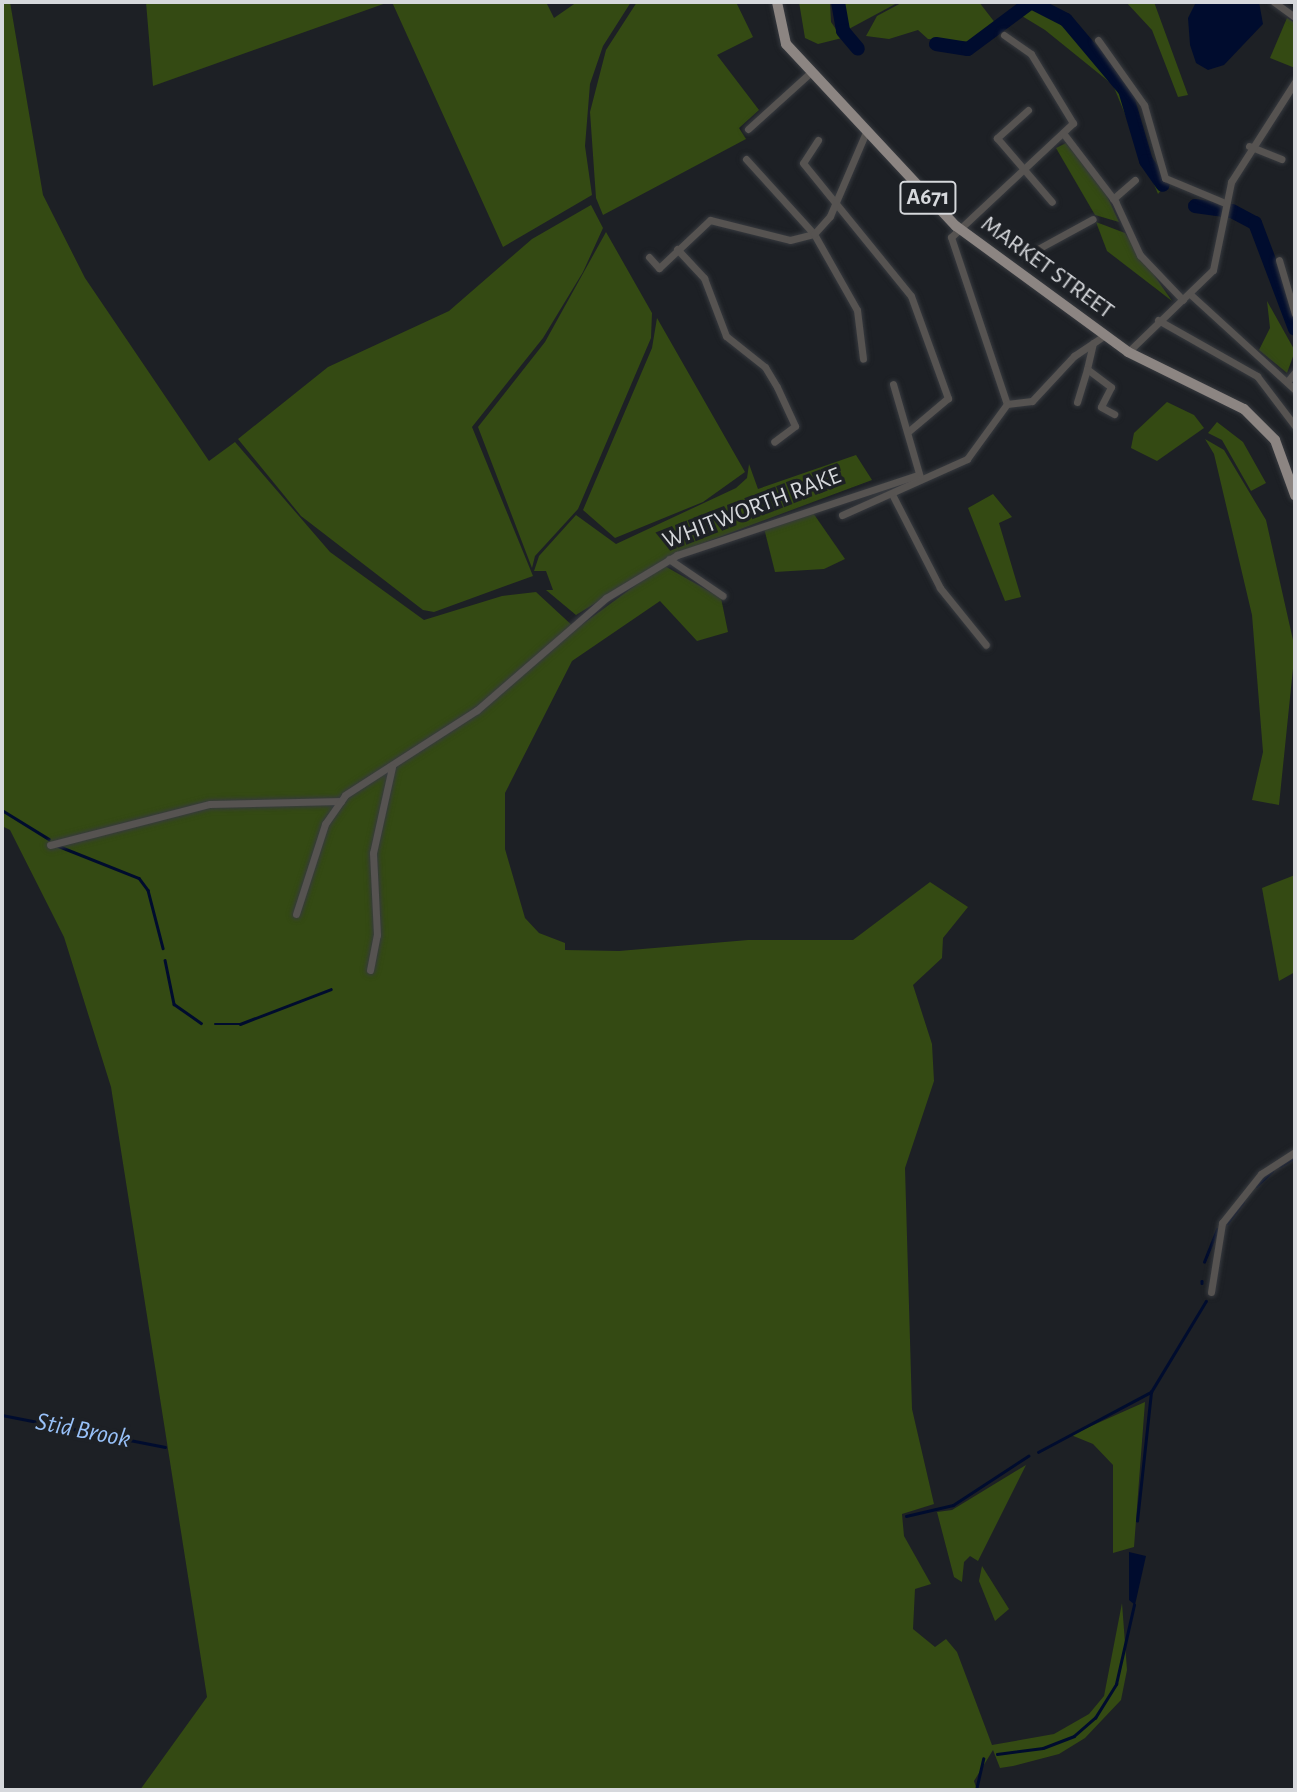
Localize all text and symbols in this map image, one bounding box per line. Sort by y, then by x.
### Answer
road number: A671 [898,178,958,218]
street label: MARKET STREET [975,210,1119,326]
street label: WHITWORTH RAKE [659,462,845,556]
water label: Stid Brook [33,1407,133,1455]

